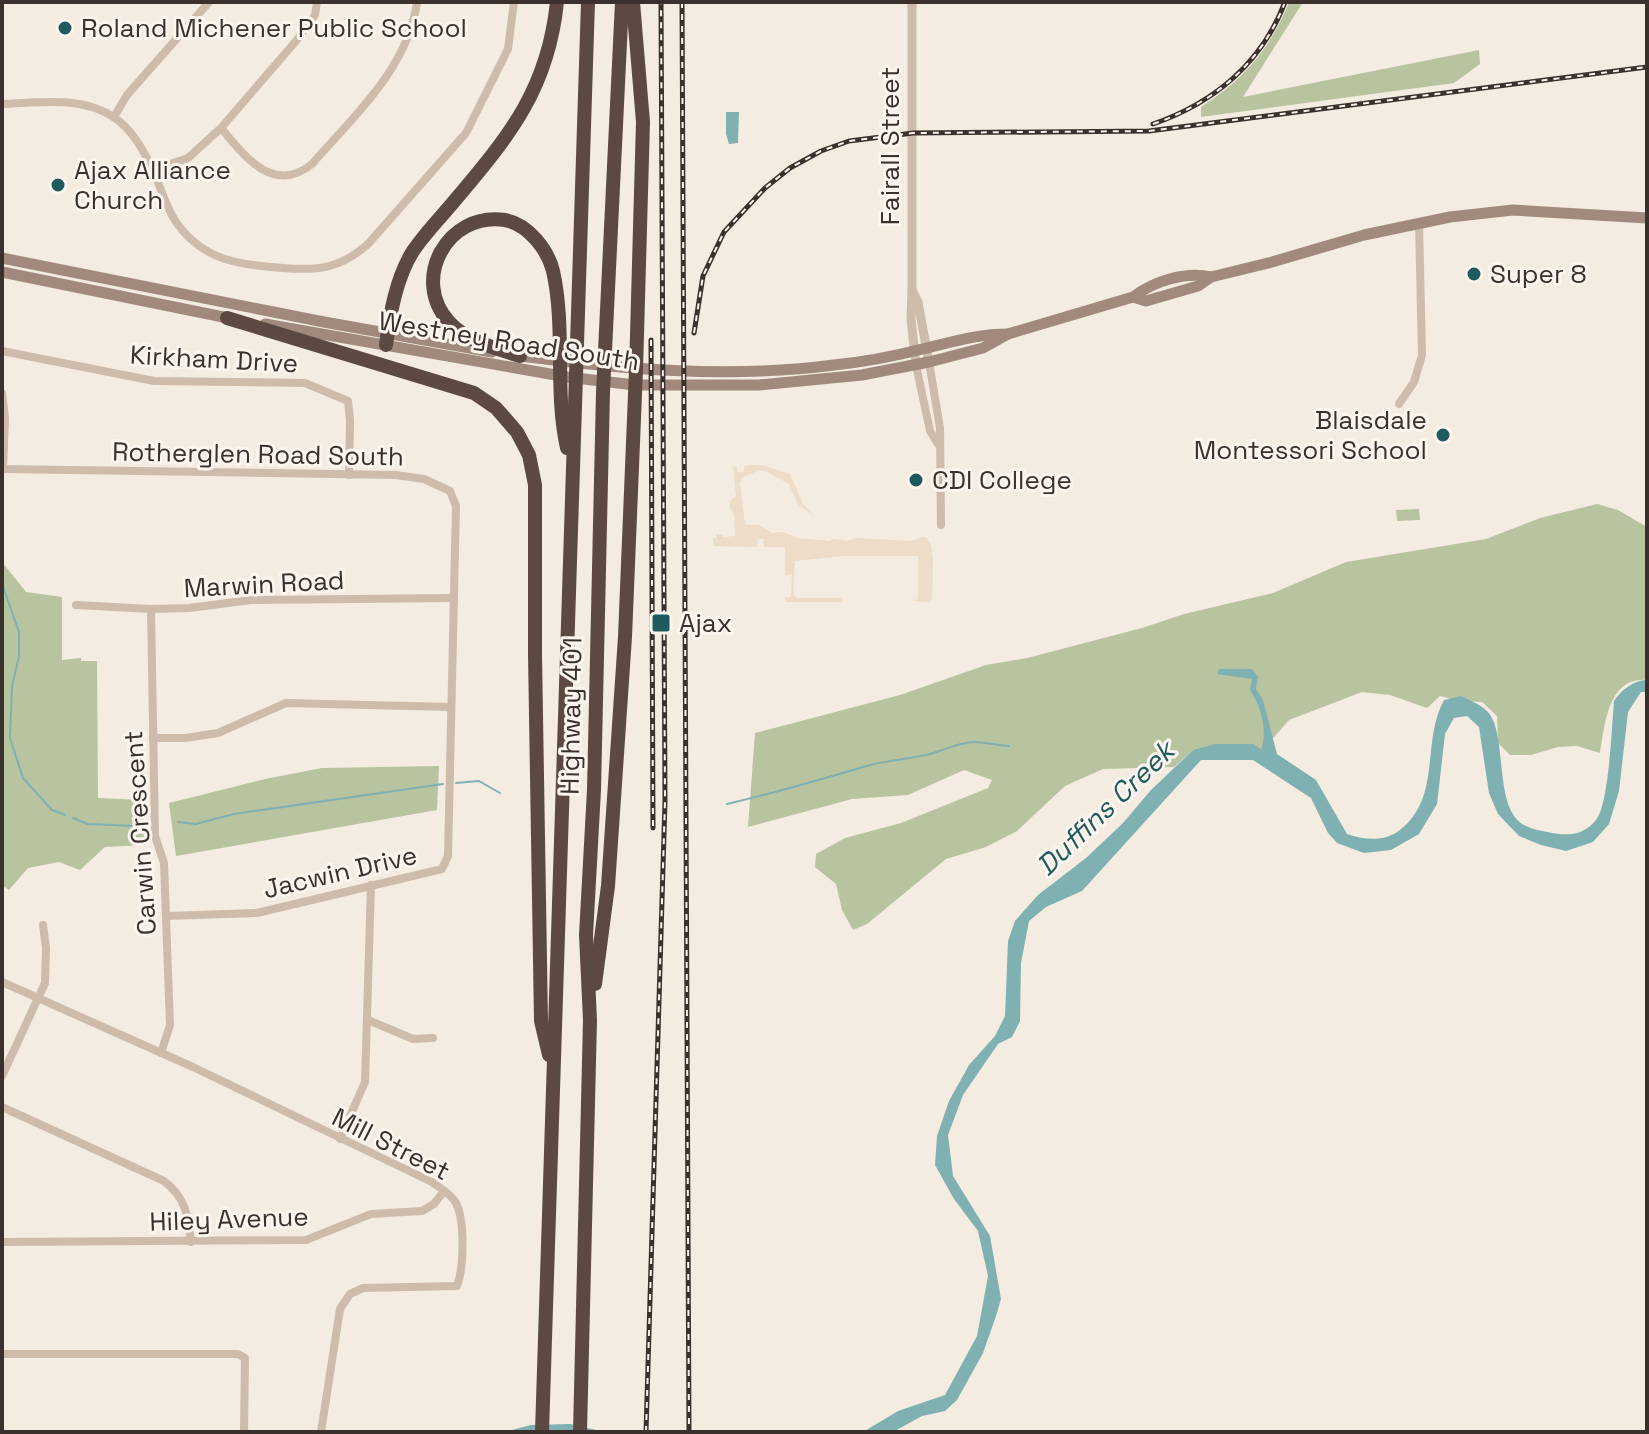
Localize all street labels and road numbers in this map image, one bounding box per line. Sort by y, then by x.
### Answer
street label: Fairall Street [873,67,907,225]
street label: Westney Road South [376,304,642,378]
street label: Kirkham Drive [129,338,299,380]
street label: Rotherglen Road South [112,434,404,474]
street label: Marwin Road [183,563,345,605]
street label: Highway 401 [553,637,589,795]
street label: Carwin Crescent [116,730,164,936]
street label: Jacwin Drive [260,838,420,906]
street label: Mill Street [326,1100,456,1188]
street label: Hiley Avenue [149,1199,309,1239]

